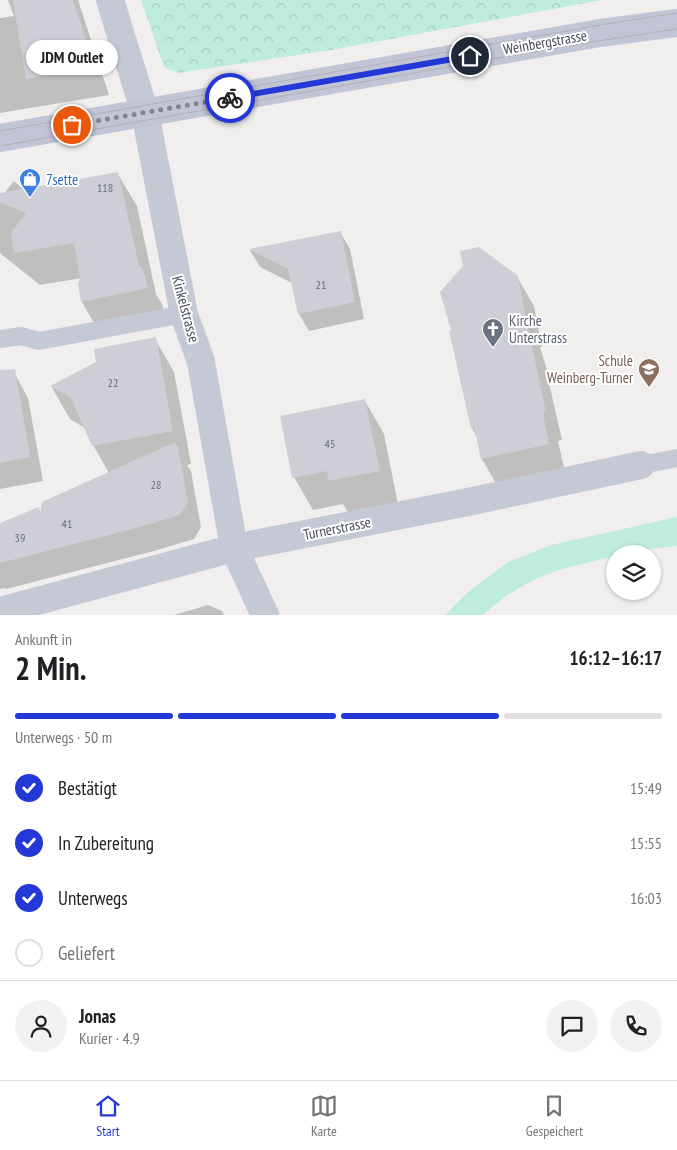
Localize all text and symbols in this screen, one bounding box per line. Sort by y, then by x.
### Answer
street label: Weinbergstrasse [502,25,588,59]
pin [449,35,491,77]
callout: JDM Outlet [26,40,118,75]
icon: home [456,42,484,70]
text: JDM Outlet [41,47,103,67]
courier [205,73,255,123]
icon: bike [216,84,244,112]
pin [51,104,93,146]
icon: bag [58,111,86,139]
shop icon: 7sette [18,167,42,198]
place label: 7sette [46,170,78,189]
house number: 118 [97,180,113,195]
street label: Kinkelstrasse [168,274,204,344]
house number: 21 [316,277,326,292]
place label: Kirche Unterstrass [509,311,567,347]
church icon: Kirche Unterstrass [481,317,505,348]
place label: Schule Weinberg-Turner [547,351,634,387]
school or university icon: Schule Weinberg-Turner [637,357,661,388]
house number: 22 [108,375,118,390]
house number: 45 [325,436,335,451]
house number: 28 [151,477,161,492]
street label: Turnerstrasse [302,512,372,544]
house number: 41 [62,516,72,531]
house number: 39 [15,530,25,545]
map controls [606,545,661,600]
button: layers [606,545,661,600]
text: Ankunft in [15,629,72,649]
text: 16:12–16:17 [569,646,662,670]
text: 2 Min. [15,647,86,689]
text: Unterwegs · 50 m [15,727,112,747]
icon: check [15,774,43,802]
text: Bestätigt [58,776,117,800]
text: 15:49 [630,778,662,798]
icon: check [15,829,43,857]
text: In Zubereitung [58,831,154,855]
text: 15:55 [630,833,662,853]
icon: check [15,884,43,912]
text: Unterwegs [58,886,128,910]
text: 16:03 [630,888,662,908]
text: Geliefert [58,941,115,965]
button: person [15,1000,67,1052]
button: chat [546,1000,598,1052]
button: phone [610,1000,662,1052]
text: Jonas [79,1004,116,1028]
text: Kurier · 4.9 [79,1028,140,1048]
tab: Start [94,1092,122,1140]
tab: Karte [310,1092,338,1140]
tab: Gespeichert [526,1092,583,1140]

